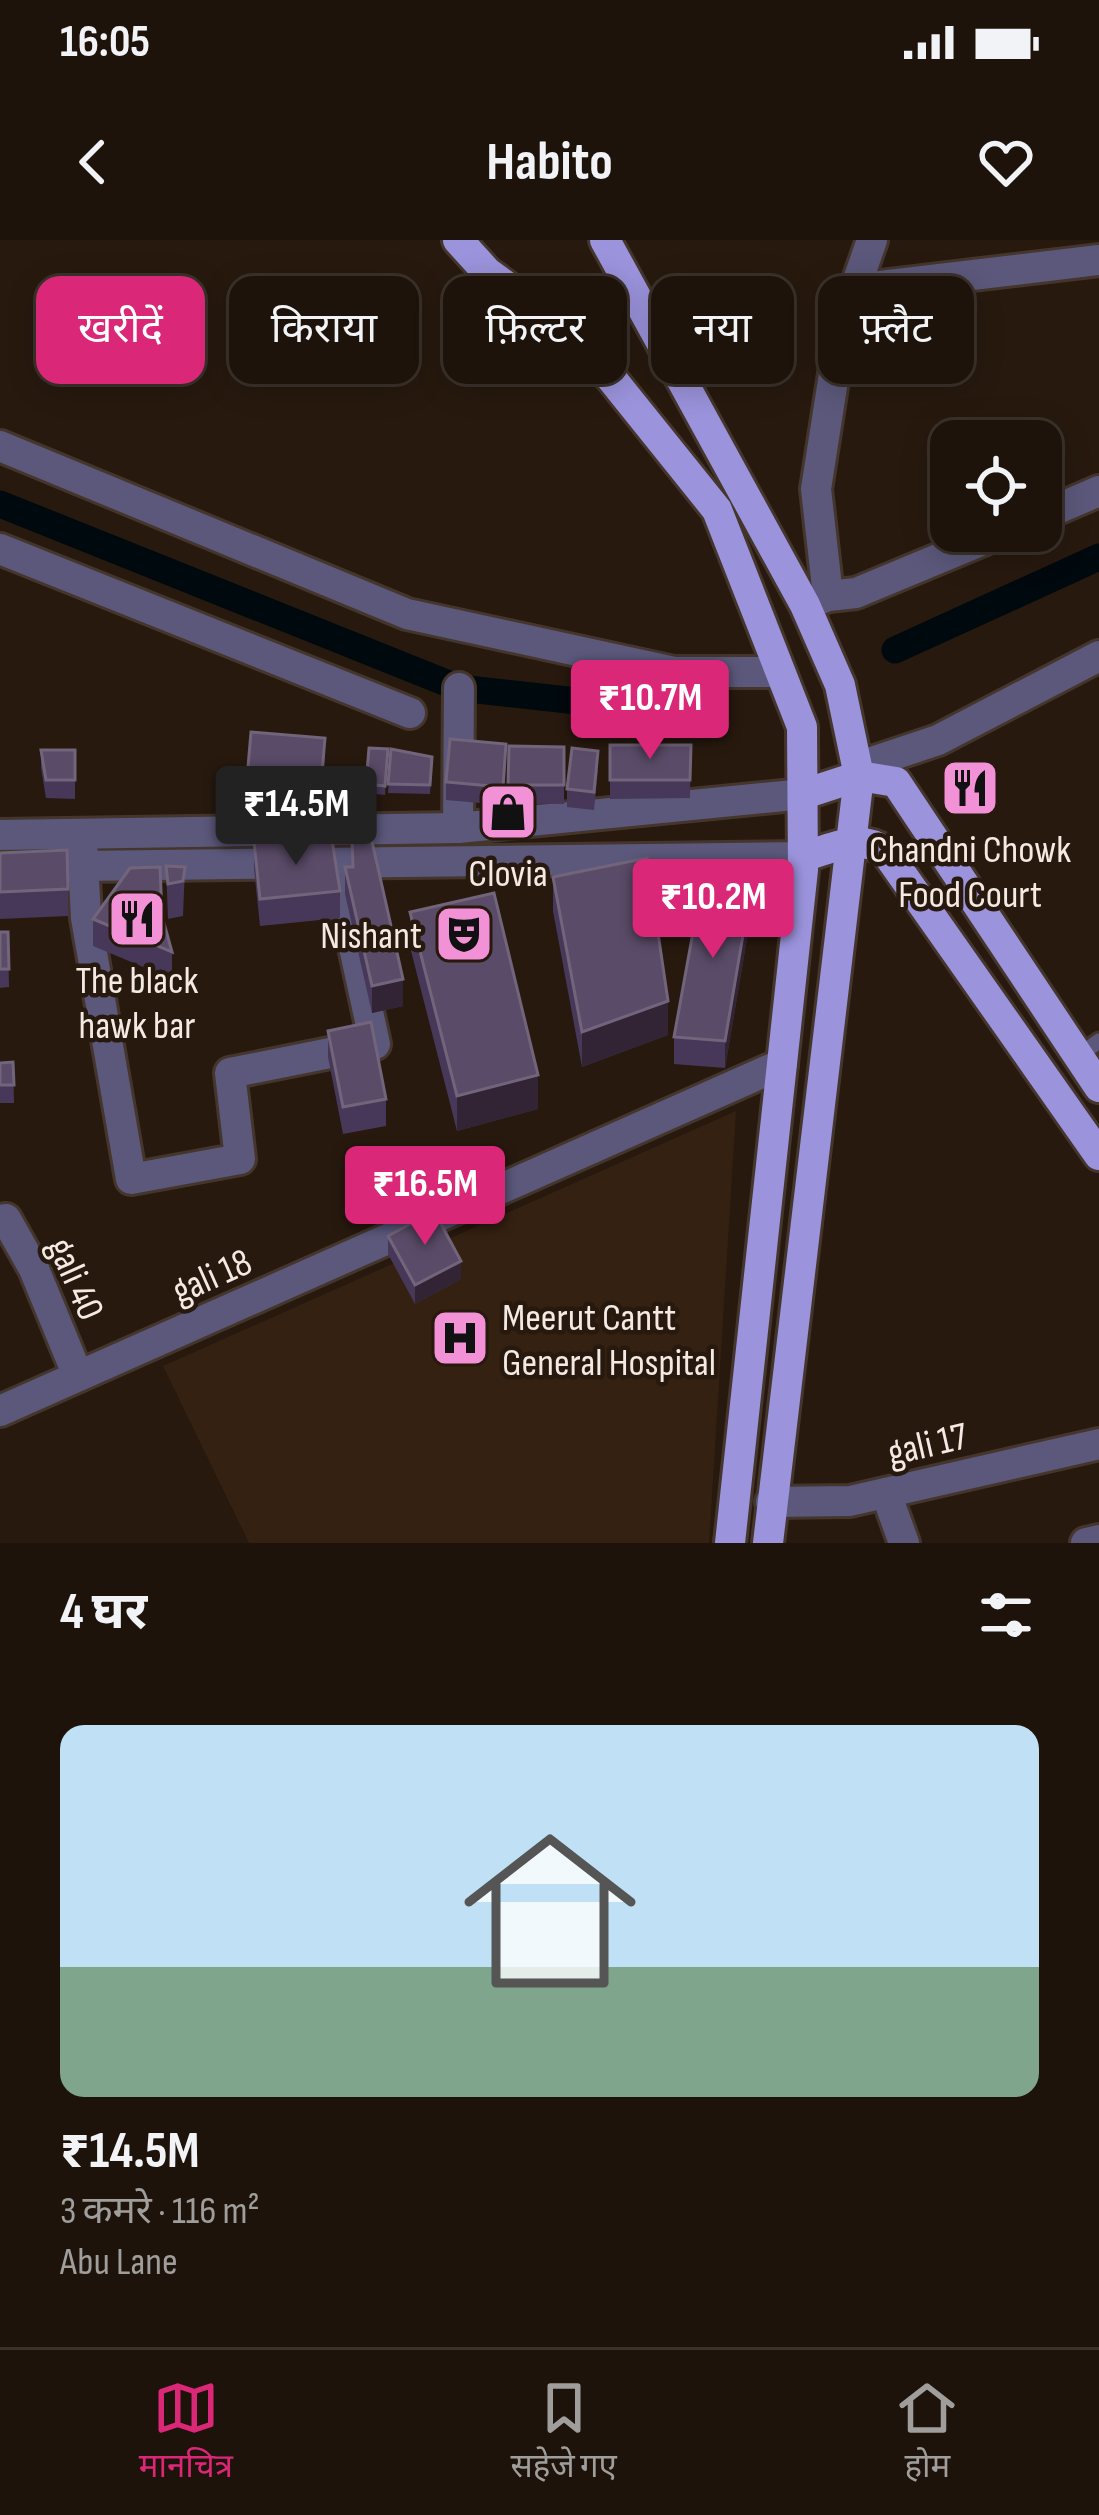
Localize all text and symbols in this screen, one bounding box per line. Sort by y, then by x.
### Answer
text: 16:05 [60,15,150,70]
icon: back [60,129,126,195]
icon: heart [973,129,1039,195]
text: Habito [486,130,613,195]
chip: खरीदें [36,276,205,384]
chip: किराया [229,276,419,384]
chip: फ़िल्टर [443,276,627,384]
chip: नया [651,276,794,384]
chip: फ़्लैट [818,276,974,384]
map controls [930,420,1062,552]
button: locate [930,420,1062,552]
pin: ₹10.7M [552,660,748,762]
text: ₹10.7M [598,675,702,722]
restaurant icon: Chandni Chowk Food Court [939,757,1001,819]
pin: ₹14.5M [198,766,394,868]
text: ₹14.5M [243,781,349,828]
shop icon: Clovia [477,781,539,843]
place label: Chandni Chowk Food Court [869,827,1071,919]
place label: Clovia [468,851,548,898]
pin: ₹10.2M [615,859,811,961]
text: ₹10.2M [660,874,766,921]
restaurant icon: The black hawk bar [106,888,168,950]
theatre icon: Nishant [433,903,495,965]
place label: Nishant [320,913,422,960]
place label: The black hawk bar [75,958,199,1050]
pin: ₹16.5M [327,1146,523,1248]
text: ₹16.5M [372,1161,478,1208]
street label: gali 40 [36,1230,114,1328]
street label: gali 18 [165,1239,259,1315]
place label: Meerut Cantt General Hospital [502,1295,716,1387]
hospital icon: Meerut Cantt General Hospital [429,1307,491,1369]
street label: gali 17 [883,1413,973,1477]
text: 4 घर [60,1582,147,1643]
icon: filters [973,1582,1039,1648]
icon: home [442,1803,658,2019]
text: ₹14.5M [60,2121,200,2182]
text: 3 कमरे · 116 m² [60,2188,260,2235]
text: Abu Lane [60,2239,178,2286]
tab: मानचित्र [139,2375,233,2490]
tab: सहेजे गए [510,2375,617,2490]
tab: होम [894,2375,960,2490]

